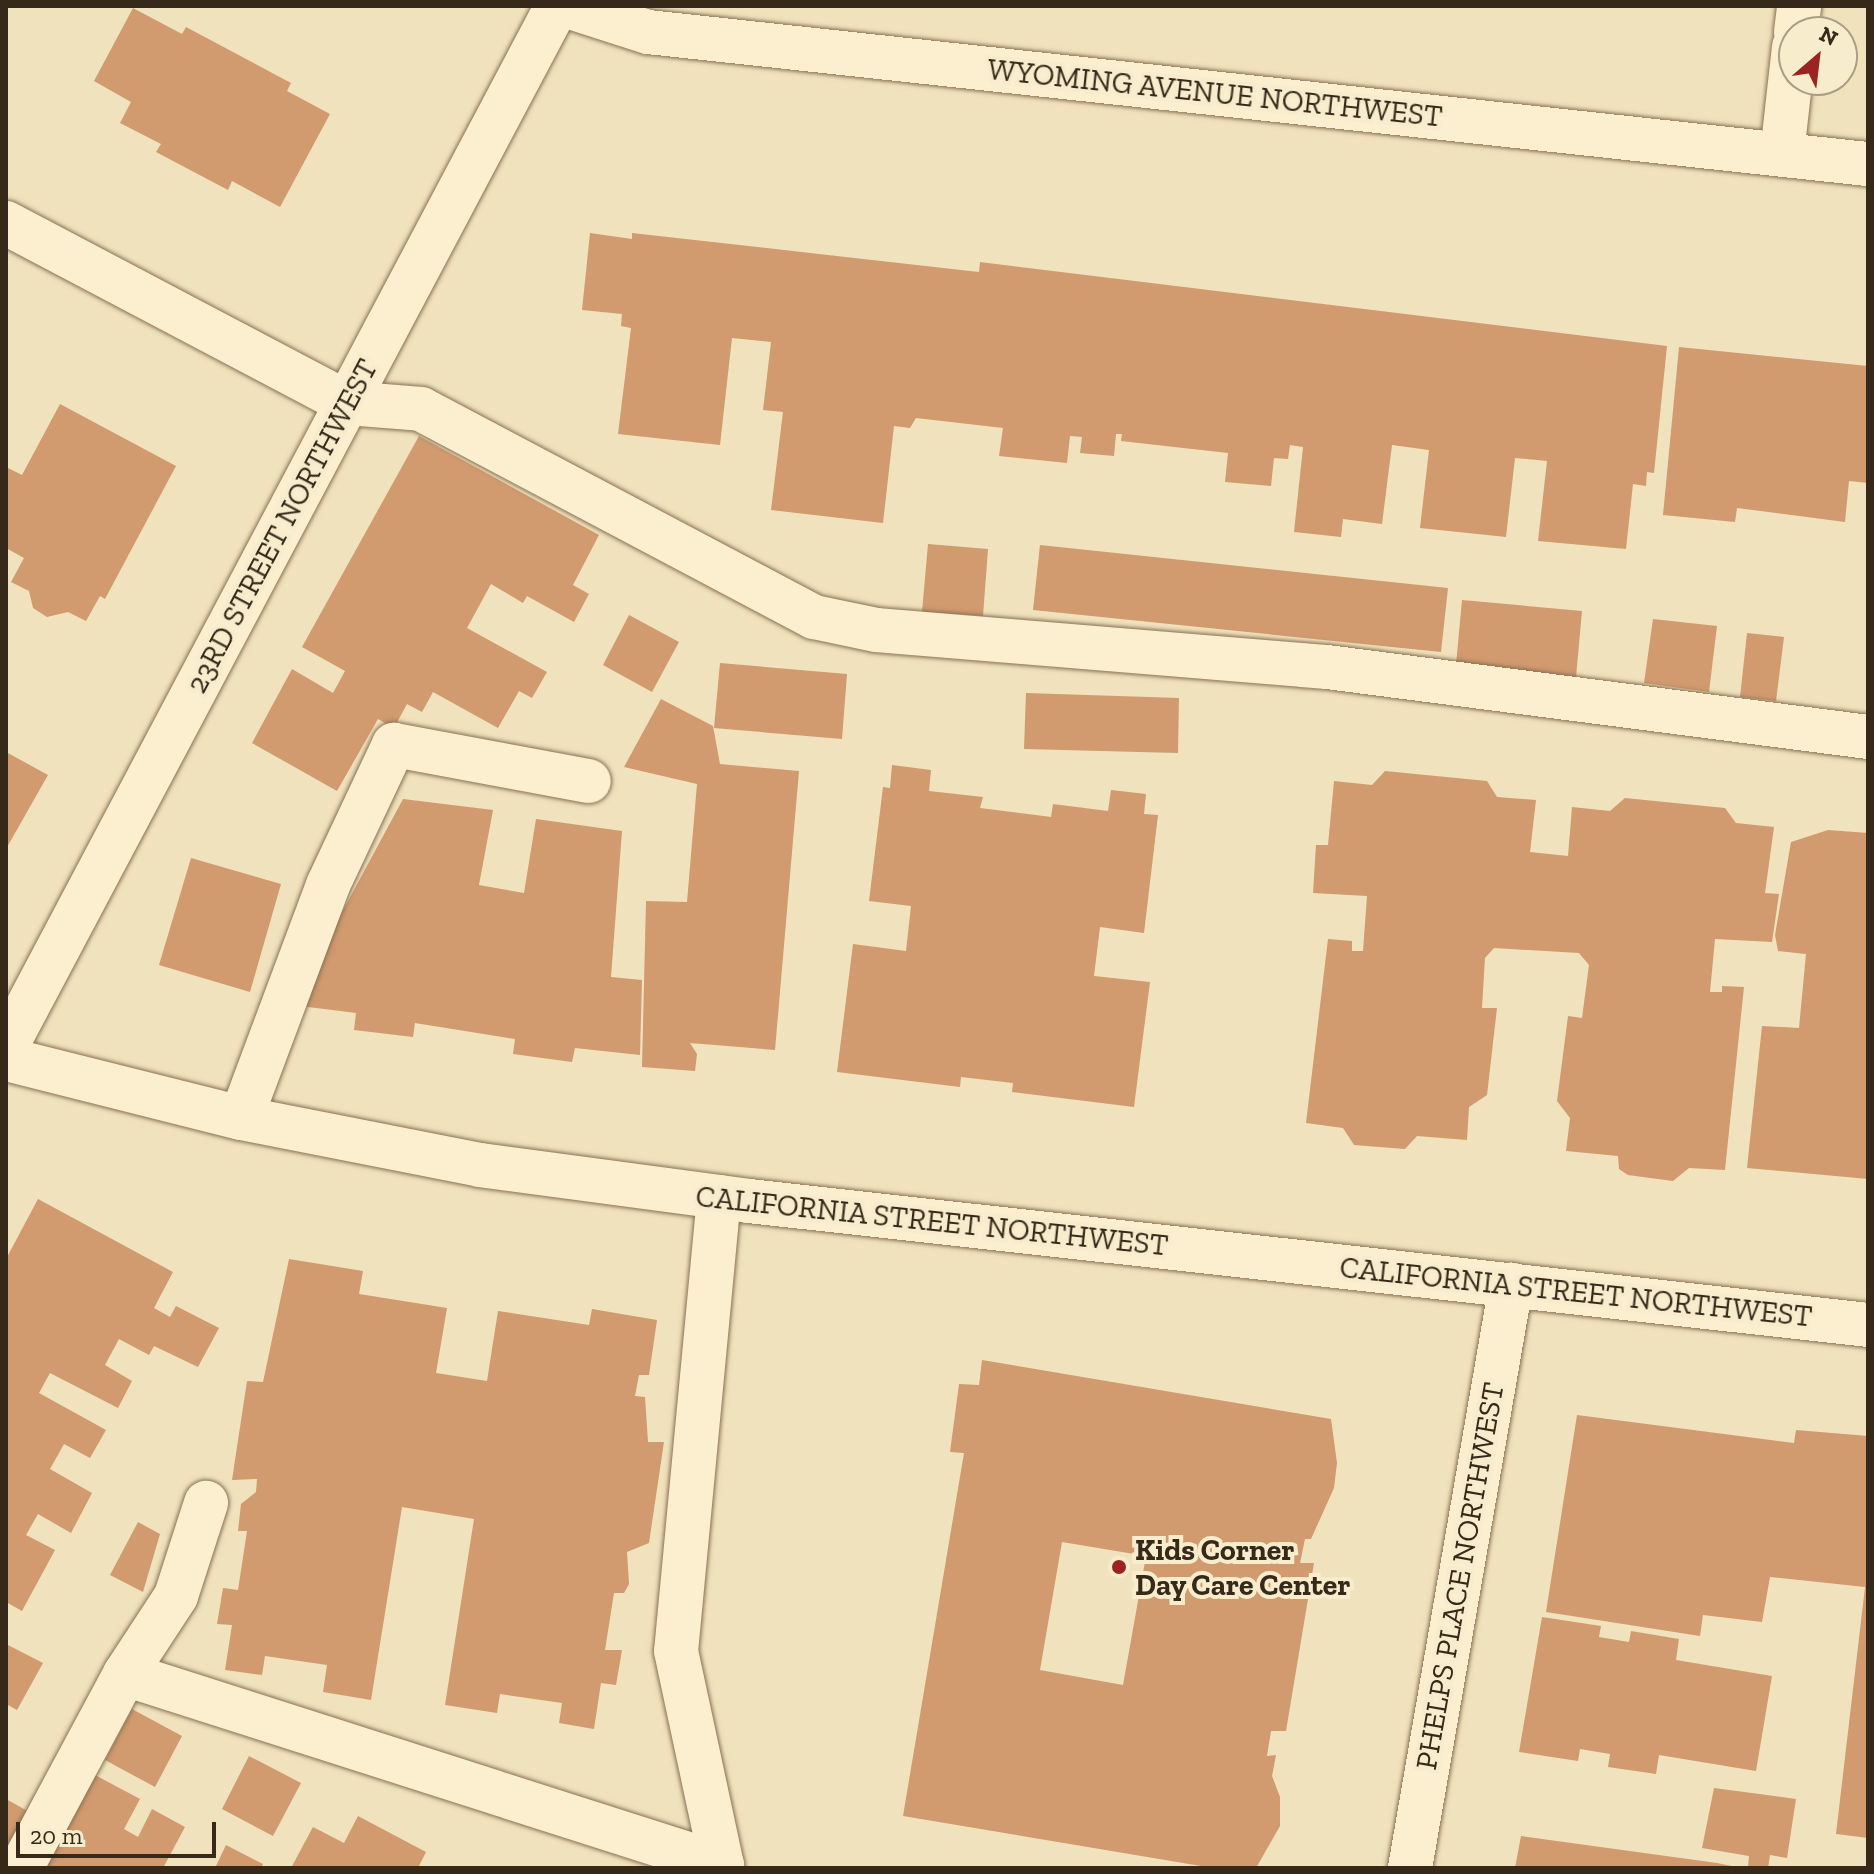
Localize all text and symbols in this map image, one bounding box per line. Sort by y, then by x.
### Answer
north arrow [1778,16,1858,96]
text: N [1815,20,1842,52]
street label: WYOMING AVENUE NORTHWEST [985,51,1445,135]
street label: 23RD STREET NORTHWEST [178,353,386,699]
street label: CALIFORNIA STREET NORTHWEST [693,1178,1171,1264]
street label: CALIFORNIA STREET NORTHWEST [1337,1249,1815,1335]
street label: PHELPS PLACE NORTHWEST [1408,1380,1512,1772]
place label: Kids Corner Day Care Center [1135,1532,1351,1602]
marker: Kids Corner Day Care Center [1110,1558,1128,1576]
scale bar [20,1806,220,1856]
text: 20 m [30,1821,82,1850]

